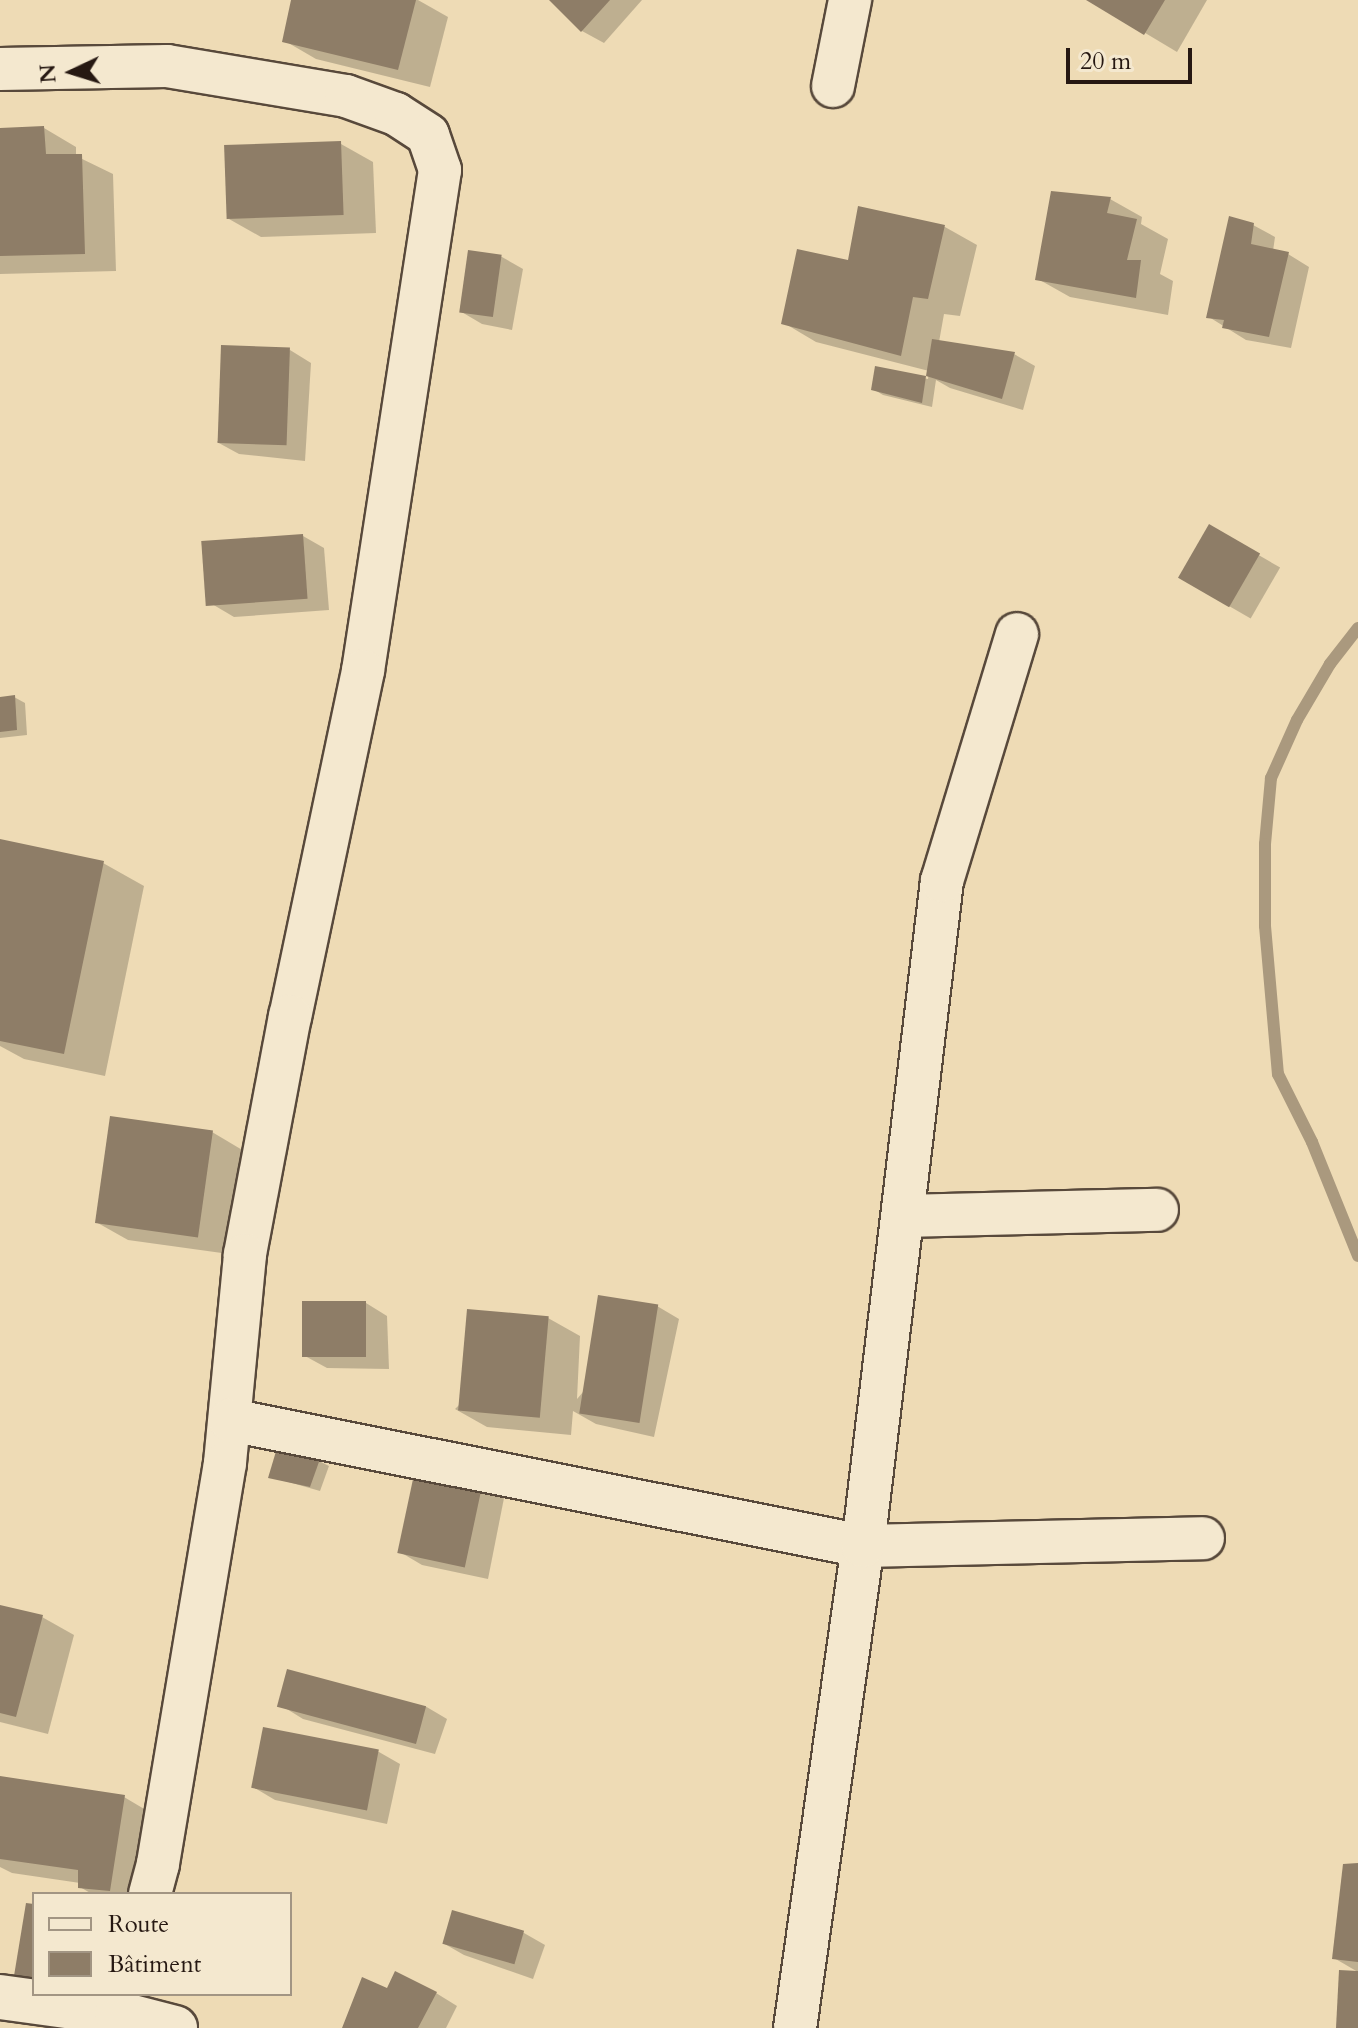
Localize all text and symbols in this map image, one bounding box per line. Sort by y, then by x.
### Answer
north arrow [32,32,112,112]
scale bar [1070,32,1196,82]
text: 20 m [1080,45,1131,78]
text: N [32,63,64,84]
legend [32,1892,292,1996]
text: Route [108,1908,169,1941]
text: Bâtiment [108,1948,201,1981]

